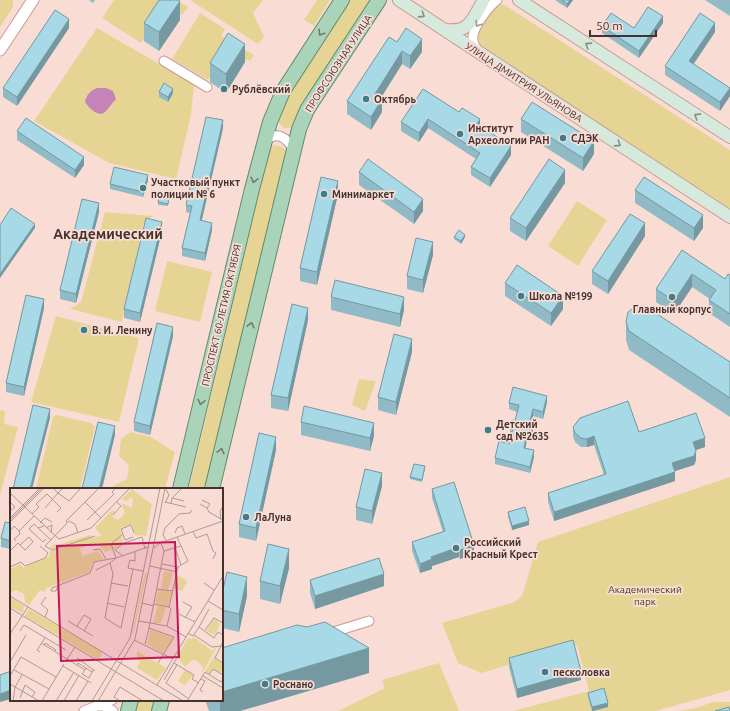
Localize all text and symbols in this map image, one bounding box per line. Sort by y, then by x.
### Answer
one-way arrow [418,10,425,18]
street label: ПРОФСОЮЗНАЯ УЛИЦА [303,12,374,114]
scale bar [590,12,656,38]
text: 50 m [596,19,623,32]
one-way arrow [476,20,483,27]
one-way arrow [318,29,325,36]
street label: УЛИЦА ДМИТРИЯ УЛЬЯНОВА [463,40,585,125]
one-way arrow [585,43,592,50]
marker: Рублёвский [219,84,229,94]
place label: Рублёвский [232,84,290,95]
marker: Октябрь [361,94,371,104]
place label: Октябрь [374,94,416,105]
one-way arrow [695,114,702,121]
place label: Институт Археологии РАН [468,123,549,146]
marker: Институт Археологии РАН [455,129,465,139]
marker: СДЭК [558,133,568,143]
place label: СДЭК [571,133,599,144]
one-way arrow [614,139,621,146]
one-way arrow [250,176,259,183]
place label: Участковый пункт полиции № 6 [151,177,240,200]
marker: Участковый пункт полиции № 6 [138,183,148,193]
marker: Минимаркет [319,189,329,199]
place label: Минимаркет [332,189,394,200]
district label: Академический [53,226,163,242]
street label: ПРОСПЕКТ 60-ЛЕТИЯ ОКТЯБРЯ [200,243,243,387]
marker: Школа №199 [516,291,526,301]
place label: Школа №199 [529,291,593,302]
marker: Главный корпус [667,292,677,302]
place label: Главный корпус [633,304,711,315]
one-way arrow [247,322,255,328]
marker: В. И. Ленину [79,325,89,335]
place label: В. И. Ленину [92,325,153,336]
one-way arrow [197,398,206,405]
place label: Детский сад №2635 [496,419,549,442]
marker: Детский сад №2635 [483,425,493,435]
one-way arrow [216,448,224,454]
inset map [10,488,223,701]
marker: ЛаЛуна [241,512,251,522]
place label: ЛаЛуна [254,512,291,523]
place label: Российский Красный Крест [464,537,538,560]
marker: Российский Красный Крест [451,543,461,553]
park label: Академический парк [608,584,682,607]
marker: песколовка [540,667,550,677]
place label: песколовка [553,667,610,678]
marker: Роснано [260,679,270,689]
place label: Роснано [273,679,313,690]

